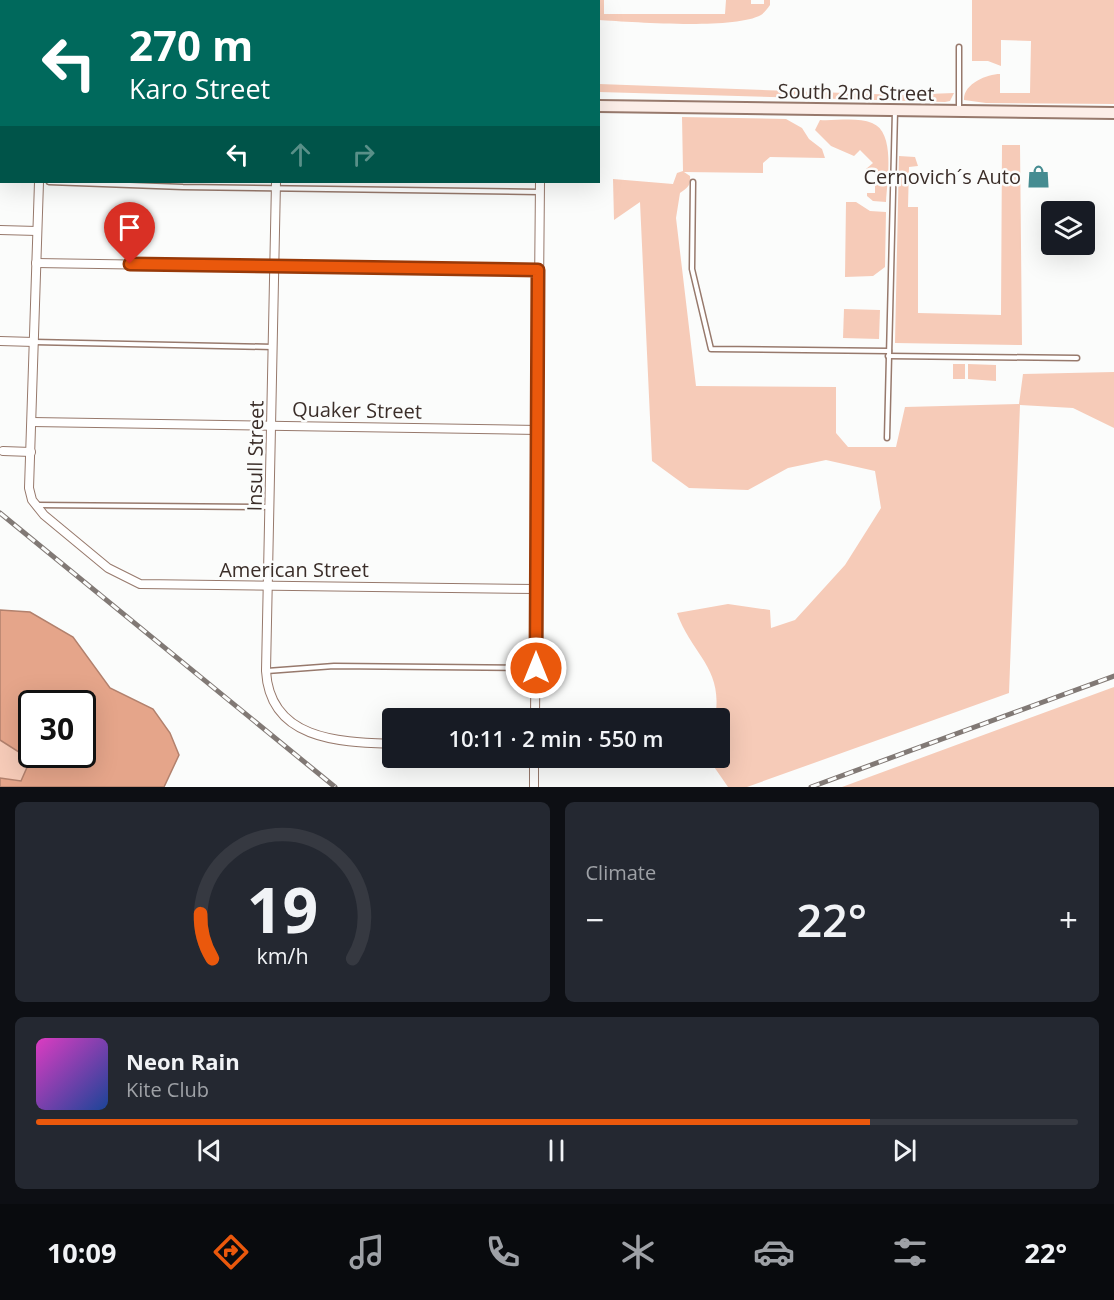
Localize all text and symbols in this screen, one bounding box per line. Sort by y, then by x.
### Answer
text: 270 m [129,16,253,73]
icon: left [30,24,108,102]
text: Karo Street [129,70,270,107]
street label: South 2nd Street [777,77,935,107]
icon: left [221,138,254,171]
icon: ahead [284,138,317,171]
icon: right [347,138,380,171]
place label: Cernovich´s Auto [863,163,1021,190]
shop icon: Cernovich´s Auto [1026,163,1052,189]
map controls [1041,201,1095,255]
button: layers [1041,201,1095,255]
pin [104,202,155,264]
icon: arrive [113,211,146,244]
street label: Quaker Street [292,395,422,425]
street label: Insull Street [241,400,269,512]
street label: American Street [219,556,369,583]
position arrow [504,636,568,700]
speed limit sign: 30 [18,690,96,768]
text: 10:11 · 2 min · 550 m [448,723,664,753]
text: Climate [586,859,656,886]
text: 19 [247,866,318,951]
text: 22° [796,889,867,950]
text: − [586,897,604,942]
text: + [1059,897,1078,942]
text: km/h [256,941,308,970]
text: Neon Rain [126,1046,240,1076]
text: Kite Club [126,1076,209,1103]
icon: previous [193,1134,226,1167]
icon: pause [540,1134,573,1167]
icon: next [888,1134,921,1167]
icon: directions [210,1231,252,1273]
icon: music [346,1231,388,1273]
icon: phone [482,1231,524,1273]
icon: climate [617,1231,659,1273]
icon: car [753,1231,795,1273]
icon: filters [889,1231,931,1273]
text: 10:09 [47,1234,116,1271]
text: 22° [1025,1234,1067,1271]

